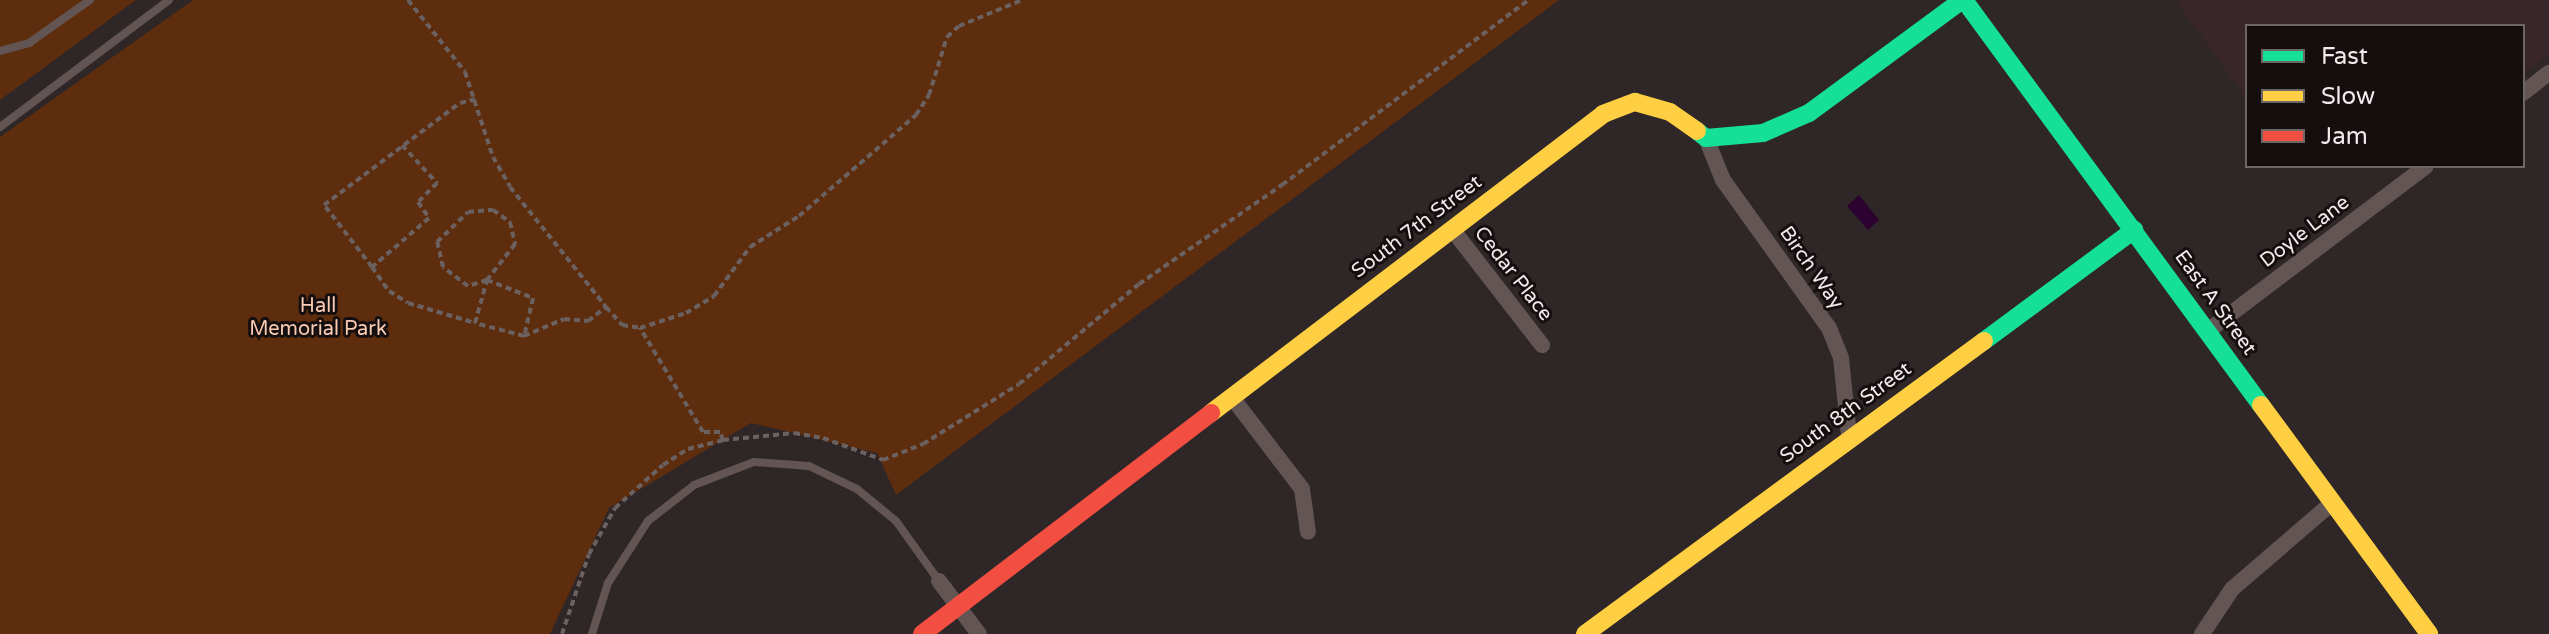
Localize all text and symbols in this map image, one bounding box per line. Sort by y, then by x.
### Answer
legend [2245,24,2525,168]
text: Fast [2321,42,2368,71]
text: Slow [2321,82,2375,111]
text: Jam [2321,122,2368,151]
street label: South 7th Street [1347,170,1487,284]
street label: Doyle Lane [2256,191,2354,273]
street label: Cedar Place [1469,222,1557,326]
street label: Birch Way [1774,222,1848,314]
street label: East A Street [2169,246,2261,360]
park label: Hall Memorial Park [249,294,387,341]
street label: South 8th Street [1776,357,1916,469]

